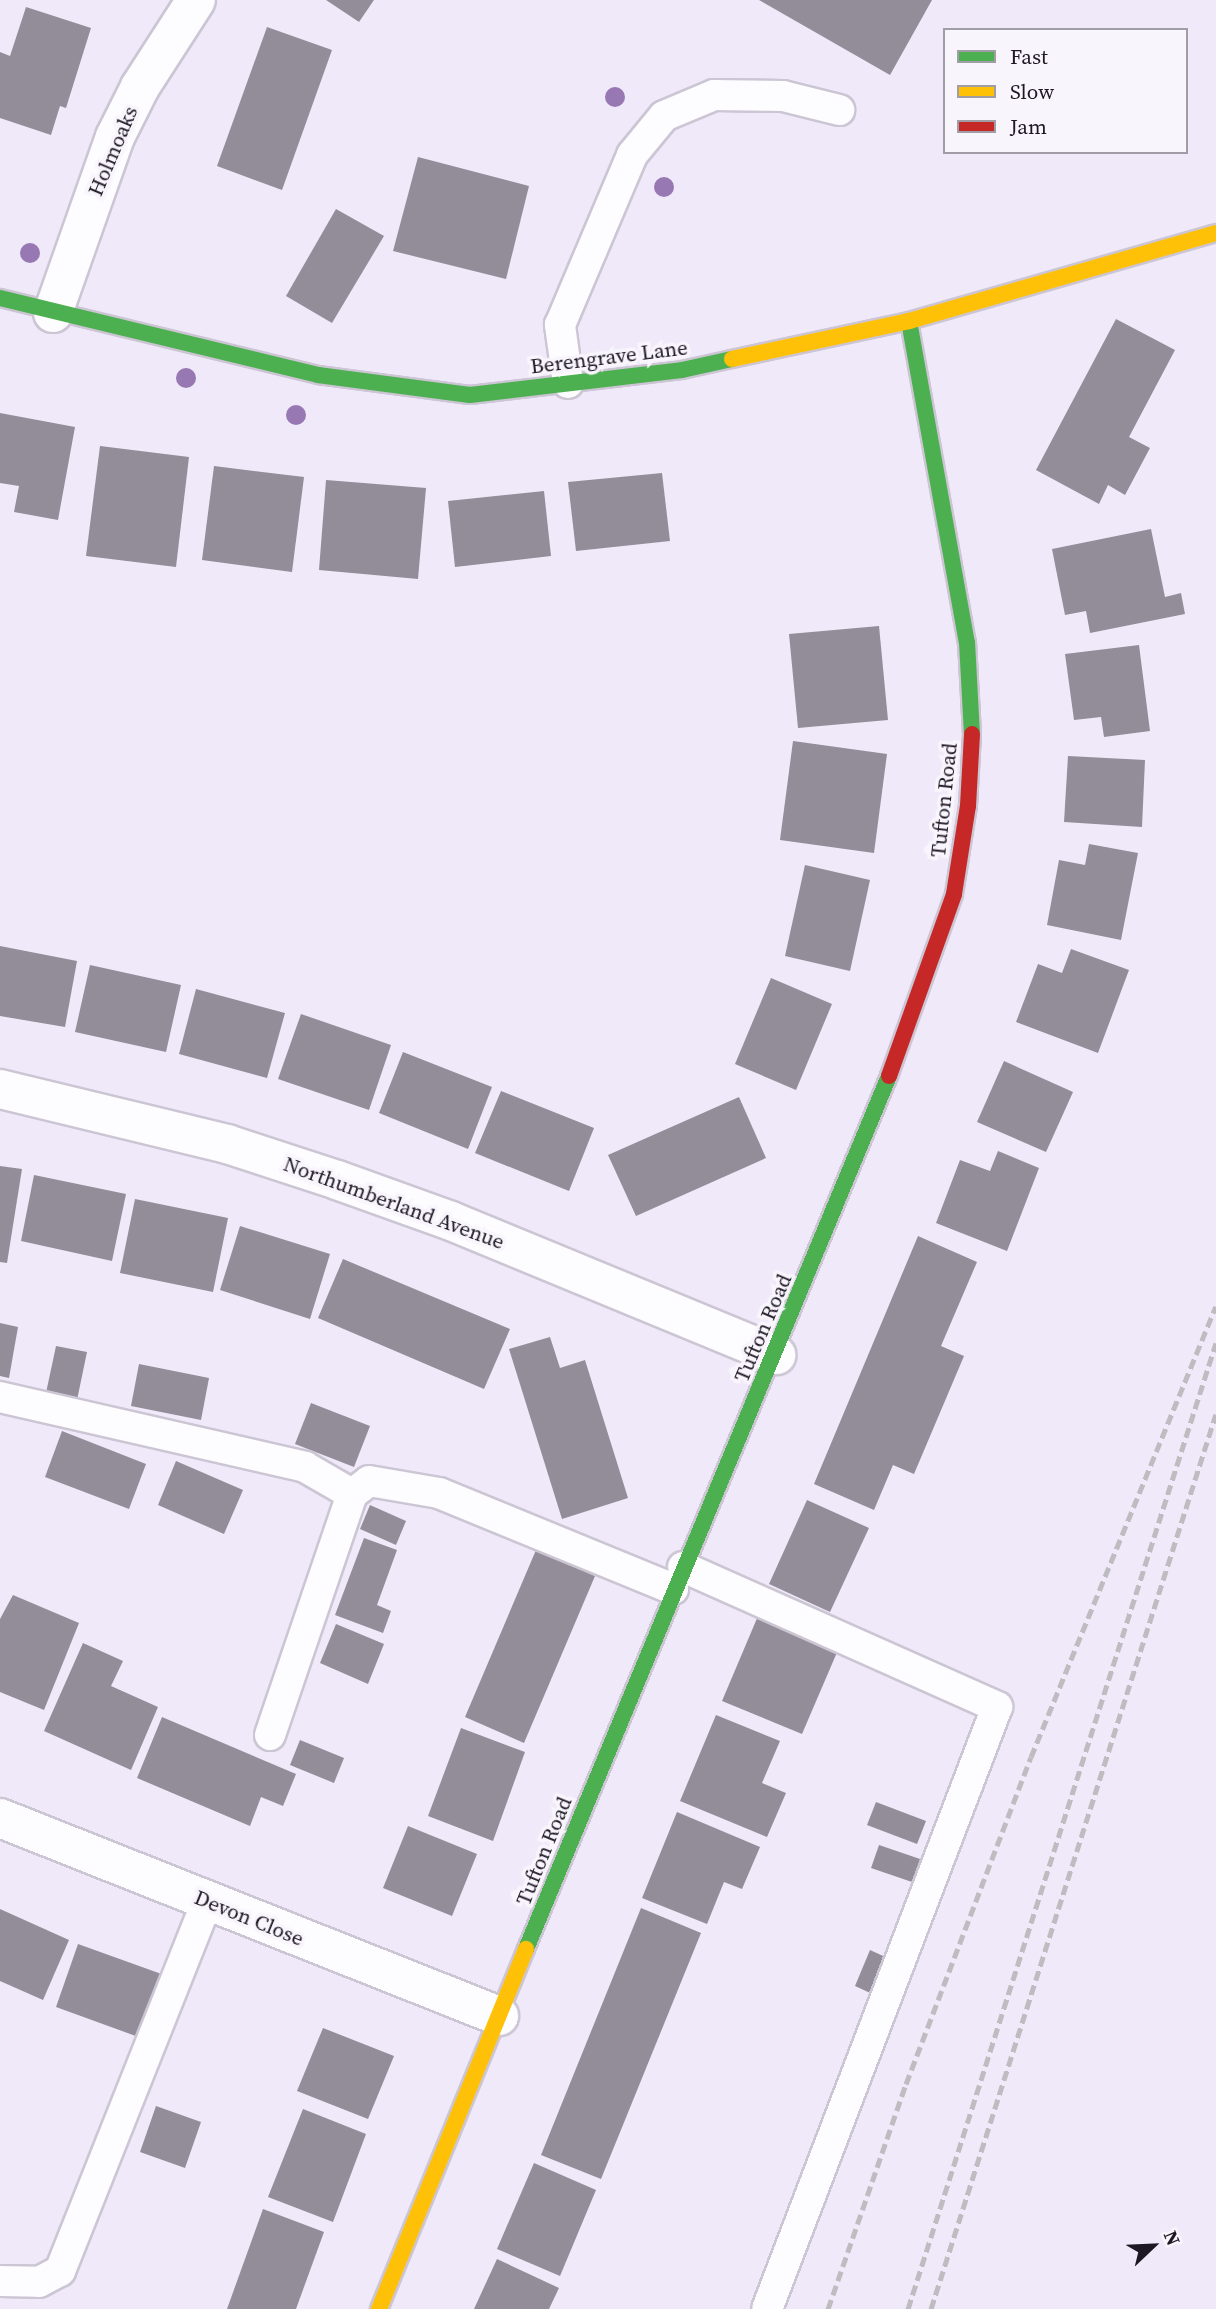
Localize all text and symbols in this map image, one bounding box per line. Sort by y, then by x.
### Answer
legend [943,28,1188,154]
text: Fast [1010,42,1048,71]
text: Slow [1010,77,1054,106]
street label: Holmoaks [83,102,143,200]
text: Jam [1010,112,1047,141]
street label: Berengrave Lane [529,335,689,379]
street label: Tufton Road [925,742,963,858]
street label: Northumberland Avenue [280,1151,508,1255]
street label: Tufton Road [729,1270,797,1386]
street label: Tufton Road [511,1793,577,1909]
street label: Devon Close [191,1885,307,1951]
north arrow [1118,2211,1188,2281]
text: N [1158,2226,1187,2249]

